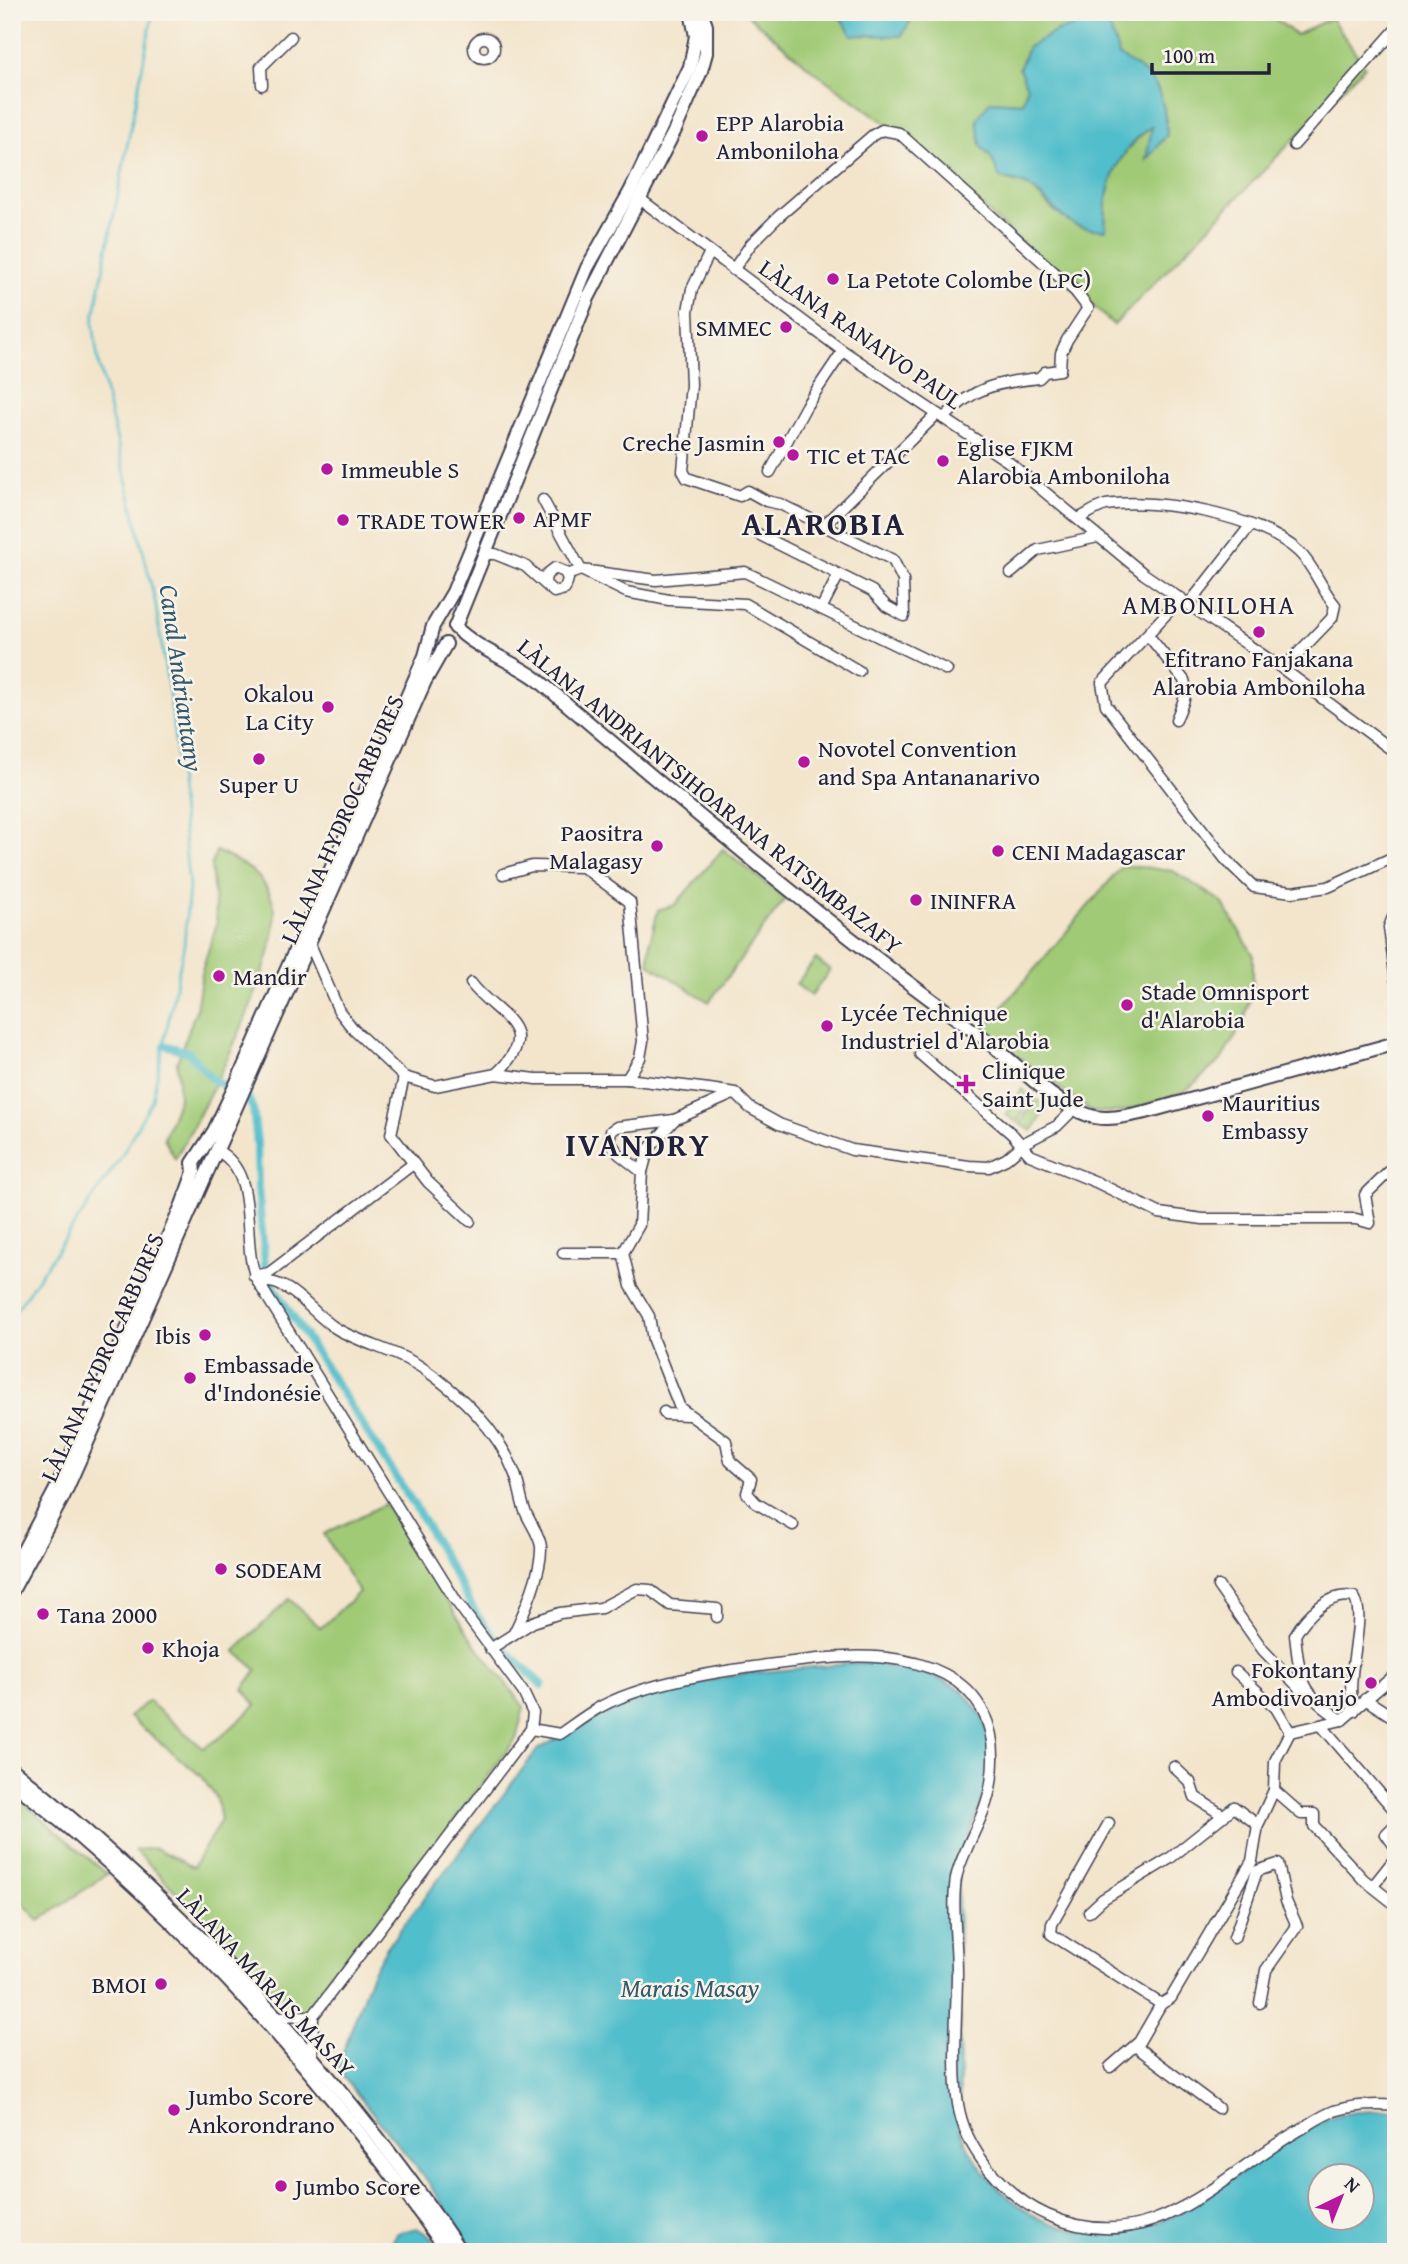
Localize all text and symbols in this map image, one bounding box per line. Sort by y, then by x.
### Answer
scale bar [1152,32,1270,76]
text: 100 m [1163,40,1215,71]
place label: EPP Alarobia Amboniloha [716,105,845,168]
marker: EPP Alarobia Amboniloha [694,128,710,144]
street label: LÀLANA RANAIVO PAUL [752,250,970,418]
place label: La Petote Colombe (LPC) [847,262,1091,297]
marker: La Petote Colombe (LPC) [825,271,841,287]
place label: SMMEC [696,310,772,345]
marker: SMMEC [778,319,794,335]
place label: Creche Jasmin [623,425,766,460]
place label: Eglise FJKM Alarobia Amboniloha [957,430,1171,493]
marker: Creche Jasmin [771,434,787,450]
place label: TIC et TAC [807,438,910,473]
marker: TIC et TAC [785,447,801,463]
place label: Immeuble S [341,452,459,487]
marker: Eglise FJKM Alarobia Amboniloha [935,453,951,469]
marker: Immeuble S [319,461,335,477]
district label: ALAROBIA [742,500,906,547]
place label: APMF [533,501,592,536]
place label: TRADE TOWER [357,503,505,538]
marker: APMF [511,510,527,526]
marker: TRADE TOWER [335,512,351,528]
water label: Canal Andriantany [150,582,214,774]
district label: AMBONILOHA [1122,585,1296,624]
marker: Efitrano Fanjakana Alarobia Amboniloha [1251,624,1267,640]
street label: LÀLANA ANDRIANTSIHOARANA RATSIMBAZAFY [510,629,910,963]
place label: Efitrano Fanjakana Alarobia Amboniloha [1152,641,1366,704]
place label: Okalou La City [244,676,314,739]
street label: LÀLANA HYDROCARBURES [271,689,413,949]
marker: Okalou La City [320,699,336,715]
place label: Novotel Convention and Spa Antananarivo [818,731,1040,794]
marker: Super U [251,751,267,767]
marker: Novotel Convention and Spa Antananarivo [796,754,812,770]
place label: Super U [219,767,299,802]
place label: Paositra Malagasy [549,815,644,878]
place label: CENI Madagascar [1012,834,1186,869]
marker: Paositra Malagasy [649,838,665,854]
marker: CENI Madagascar [990,843,1006,859]
place label: ININFRA [930,883,1017,918]
marker: ININFRA [908,892,924,908]
place label: Mandir [233,959,307,994]
marker: Mandir [211,968,227,984]
place label: Stade Omnisport d'Alarobia [1141,974,1310,1037]
place label: Lycée Technique Industriel d'Alarobia [841,995,1050,1058]
marker: Stade Omnisport d'Alarobia [1119,997,1135,1013]
marker: Lycée Technique Industriel d'Alarobia [819,1018,835,1034]
place label: Clinique Saint Jude [982,1053,1084,1116]
marker: Clinique Saint Jude [956,1074,976,1094]
place label: Mauritius Embassy [1222,1085,1320,1148]
marker: Mauritius Embassy [1200,1108,1216,1124]
district label: IVANDRY [565,1121,711,1168]
street label: LÀLANA HYDROCARBURES [31,1227,173,1487]
place label: Ibis [155,1318,191,1353]
marker: Ibis [197,1327,213,1343]
place label: Embassade d'Indonésie [204,1347,321,1410]
marker: Embassade d'Indonésie [182,1370,198,1386]
place label: SODEAM [235,1552,322,1587]
marker: SODEAM [213,1561,229,1577]
place label: Tana 2000 [57,1597,157,1632]
marker: Tana 2000 [35,1606,51,1622]
place label: Khoja [162,1631,220,1666]
marker: Khoja [140,1640,156,1656]
place label: Fokontany Ambodivoanjo [1211,1652,1357,1715]
marker: Fokontany Ambodivoanjo [1363,1675,1379,1691]
street label: LÀLANA MARAIS MASAY [169,1879,363,2085]
place label: BMOI [92,1967,147,2002]
water label: Marais Masay [621,1968,759,2007]
marker: BMOI [153,1976,169,1992]
place label: Jumbo Score Ankorondrano [185,2079,335,2142]
marker: Jumbo Score Ankorondrano [166,2102,182,2118]
north arrow [1306,2162,1376,2232]
place label: Jumbo Score [292,2169,421,2204]
text: N [1338,2170,1367,2199]
marker: Jumbo Score [273,2178,289,2194]

